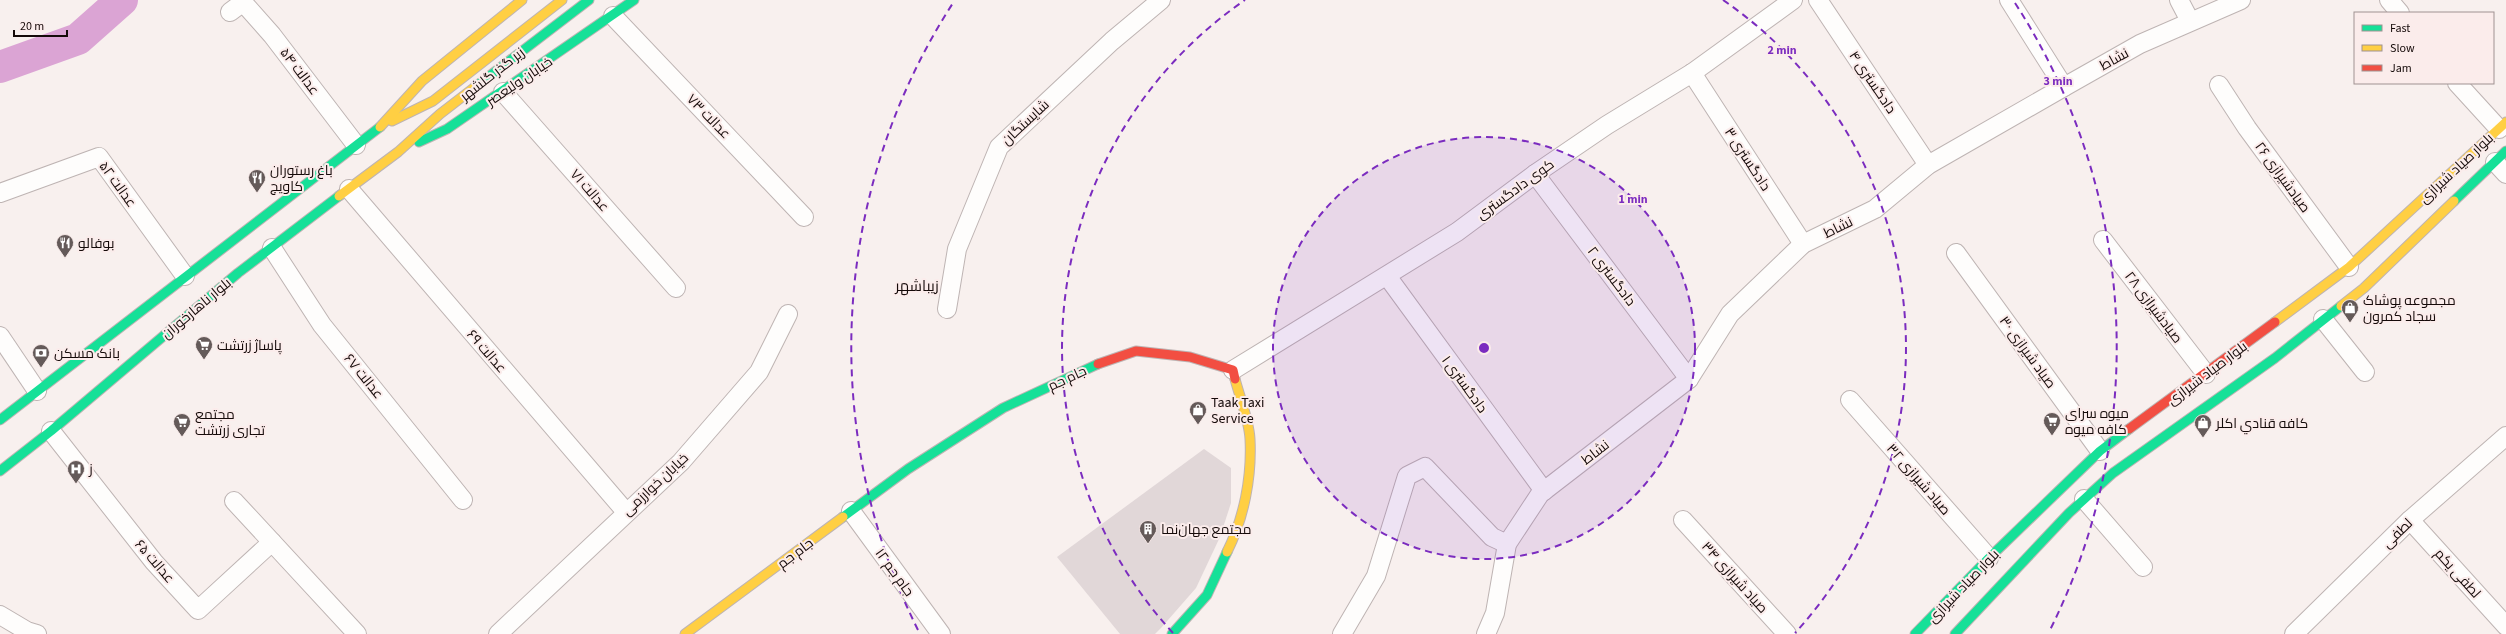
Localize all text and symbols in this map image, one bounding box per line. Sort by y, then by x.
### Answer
scale bar [14,12,67,38]
legend [2354,12,2494,84]
text: 20 m [20,18,44,35]
text: Fast [2390,20,2410,37]
text: Slow [2390,40,2415,57]
text: 2 min [1767,42,1797,59]
street label: زیر گذر گلشهر [455,43,529,107]
street label: عدالت ۵۴ [275,44,324,99]
street label: نشاط [2096,44,2133,76]
street label: دادگستری ۴ [1844,47,1901,118]
street label: خیابان ولیعصر [482,52,557,112]
text: Jam [2390,60,2412,77]
text: 3 min [2043,73,2073,90]
street label: عدالت ۷۳ [682,90,735,144]
street label: شایستگان [997,95,1054,150]
street label: دادگستری ۳ [1719,124,1775,195]
street label: بلوار صیاد شیرازی [2415,129,2498,209]
street label: ۲۶ صیادشیرازی [2250,138,2315,217]
street label: کوی دادگستری [1473,155,1559,225]
street label: عدالت ۵۲ [94,157,141,212]
place label: باغ رستوران کاویچ [270,161,333,197]
street label: عدالت ۷۱ [565,165,613,216]
restaurant icon: باغ رستوران کاویچ [247,168,267,193]
text: 1 min [1618,191,1648,208]
street label: نشاط [1820,212,1857,244]
restaurant icon: بوفالو [55,233,75,258]
place label: بوفالو [78,234,114,254]
street label: دادگستری ۲ [1582,243,1640,311]
street label: ۲۸ صیادشیرازی [2120,268,2187,348]
street label: بلوار ناهارخوران [157,274,236,344]
district label: زیباشهر [894,276,939,297]
place label: مجموعه پوشاک سجاد کمرون [2363,291,2456,327]
shop icon: مجموعه پوشاک سجاد کمرون [2340,298,2360,323]
street label: صیاد شیرازی ۳۰ [1994,312,2060,393]
street label: عدالت ۶۹ [462,326,511,378]
supermarket icon: پاساژ زرتشت [194,335,214,360]
place label: پاساژ زرتشت [217,336,282,356]
street label: بلوار صیاد شیرازی [2163,337,2252,411]
centre of rings [1477,341,1491,355]
bank icon: بانک مسکن [31,343,51,368]
place label: بانک مسکن [54,344,120,364]
street label: عدالت ۶۷ [339,350,388,404]
street label: دادگستری ۱ [1436,352,1492,417]
street label: جام جم [1045,361,1090,397]
place label: Taak Taxi Service [1211,393,1265,429]
shop icon: Taak Taxi Service [1188,400,1208,425]
place label: میوه سرای کافه میوه [2065,404,2129,440]
place label: مجتمع تجاری زرتشت [195,405,265,441]
supermarket icon: میوه سرای کافه میوه [2042,411,2062,436]
supermarket icon: مجتمع تجاری زرتشت [172,412,192,437]
shop icon: كافه قنادي اكلر [2193,413,2213,438]
place label: كافه قنادي اكلر [2215,414,2308,435]
street label: نشاط [1577,435,1614,470]
street label: صیاد شیرازی ۳۲ [1882,440,1955,520]
street label: خیابان خوارزمی [618,449,693,521]
hospital icon: ز [66,459,86,484]
place label: ز [88,460,93,480]
street label: لطفی [2378,514,2417,553]
building icon: مجتمع جهان‌نما [1138,519,1158,544]
place label: مجتمع جهان‌نما [1161,520,1251,540]
street label: جام جم [773,534,818,574]
street label: عدالت ۶۵ [130,535,179,588]
street label: صیاد شیرازی ۳۴ [1696,537,1772,618]
street label: ۱۲ جام جم [870,544,918,601]
street label: لطفی یکم [2430,544,2485,603]
street label: بلوار صیاد شیرازی [1923,545,2004,628]

